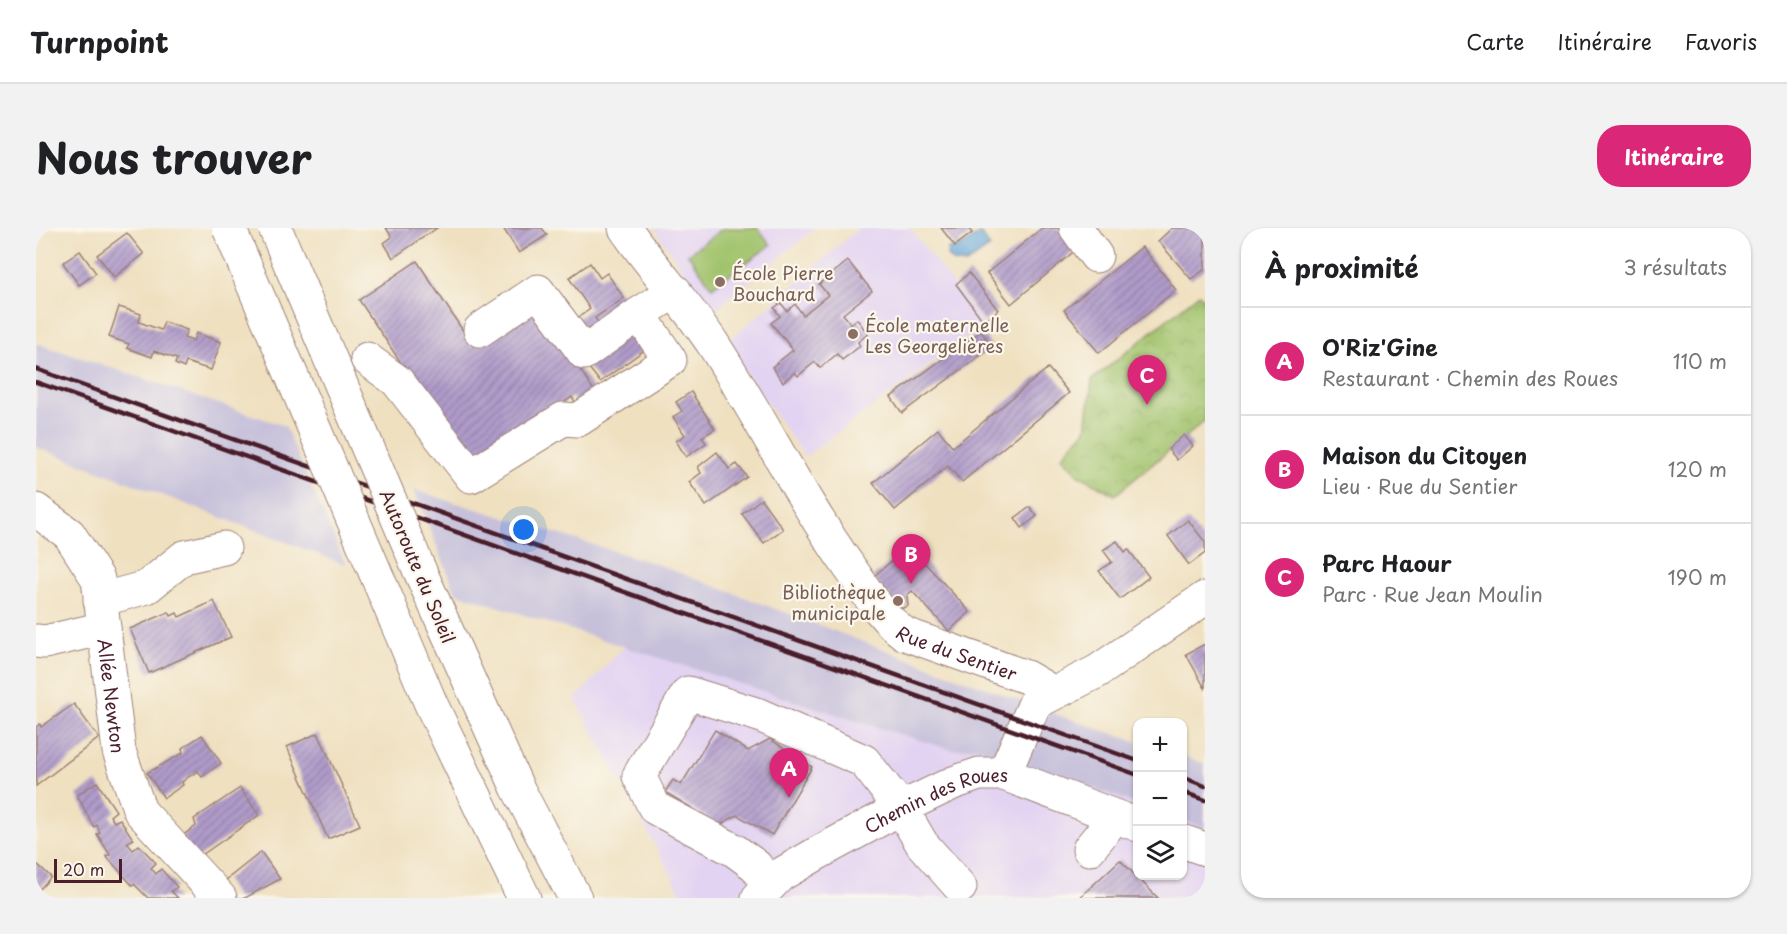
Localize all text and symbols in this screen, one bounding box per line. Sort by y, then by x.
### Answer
text: Turnpoint [30,20,169,63]
text: Carte [1466,25,1525,57]
text: Itinéraire [1558,25,1652,57]
text: Favoris [1685,25,1757,57]
text: Nous trouver [36,125,312,188]
button: Itinéraire [1597,125,1751,187]
text: À proximité [1265,248,1419,287]
text: 3 résultats [1624,252,1727,282]
place label: École Pierre Bouchard [732,259,833,307]
marker: École Pierre Bouchard [713,275,727,289]
place label: École maternelle Les Georgelières [865,311,1010,359]
marker: École maternelle Les Georgelières [846,327,860,341]
text: O'Riz'Gine [1322,330,1438,363]
text: A [1277,346,1292,376]
text: 110 m [1673,346,1727,376]
pin: C [1128,356,1166,405]
text: Restaurant · Chemin des Roues [1322,363,1618,393]
text: Maison du Citoyen [1322,438,1527,471]
text: B [1278,454,1291,484]
text: 120 m [1668,454,1727,484]
text: Lieu · Rue du Sentier [1322,471,1517,501]
street label: Autoroute du Soleil [373,485,463,647]
your location [509,515,538,544]
pin: B [892,534,930,584]
text: Parc Haour [1322,546,1452,579]
text: C [1277,562,1292,592]
text: 190 m [1668,562,1727,592]
place label: Bibliothèque municipale [782,578,886,626]
text: Parc · Rue Jean Moulin [1322,579,1543,609]
marker: Bibliothèque municipale [891,594,905,608]
street label: Rue du Sentier [891,619,1022,687]
street label: Allée Newton [92,637,133,755]
map controls [1133,718,1187,880]
button: + [1133,718,1187,772]
pin: A [770,748,808,798]
street label: Chemin des Roues [859,761,1008,839]
button: − [1133,772,1187,826]
button: layers [1133,826,1187,880]
scale bar [54,856,122,884]
text: 20 m [63,857,104,881]

